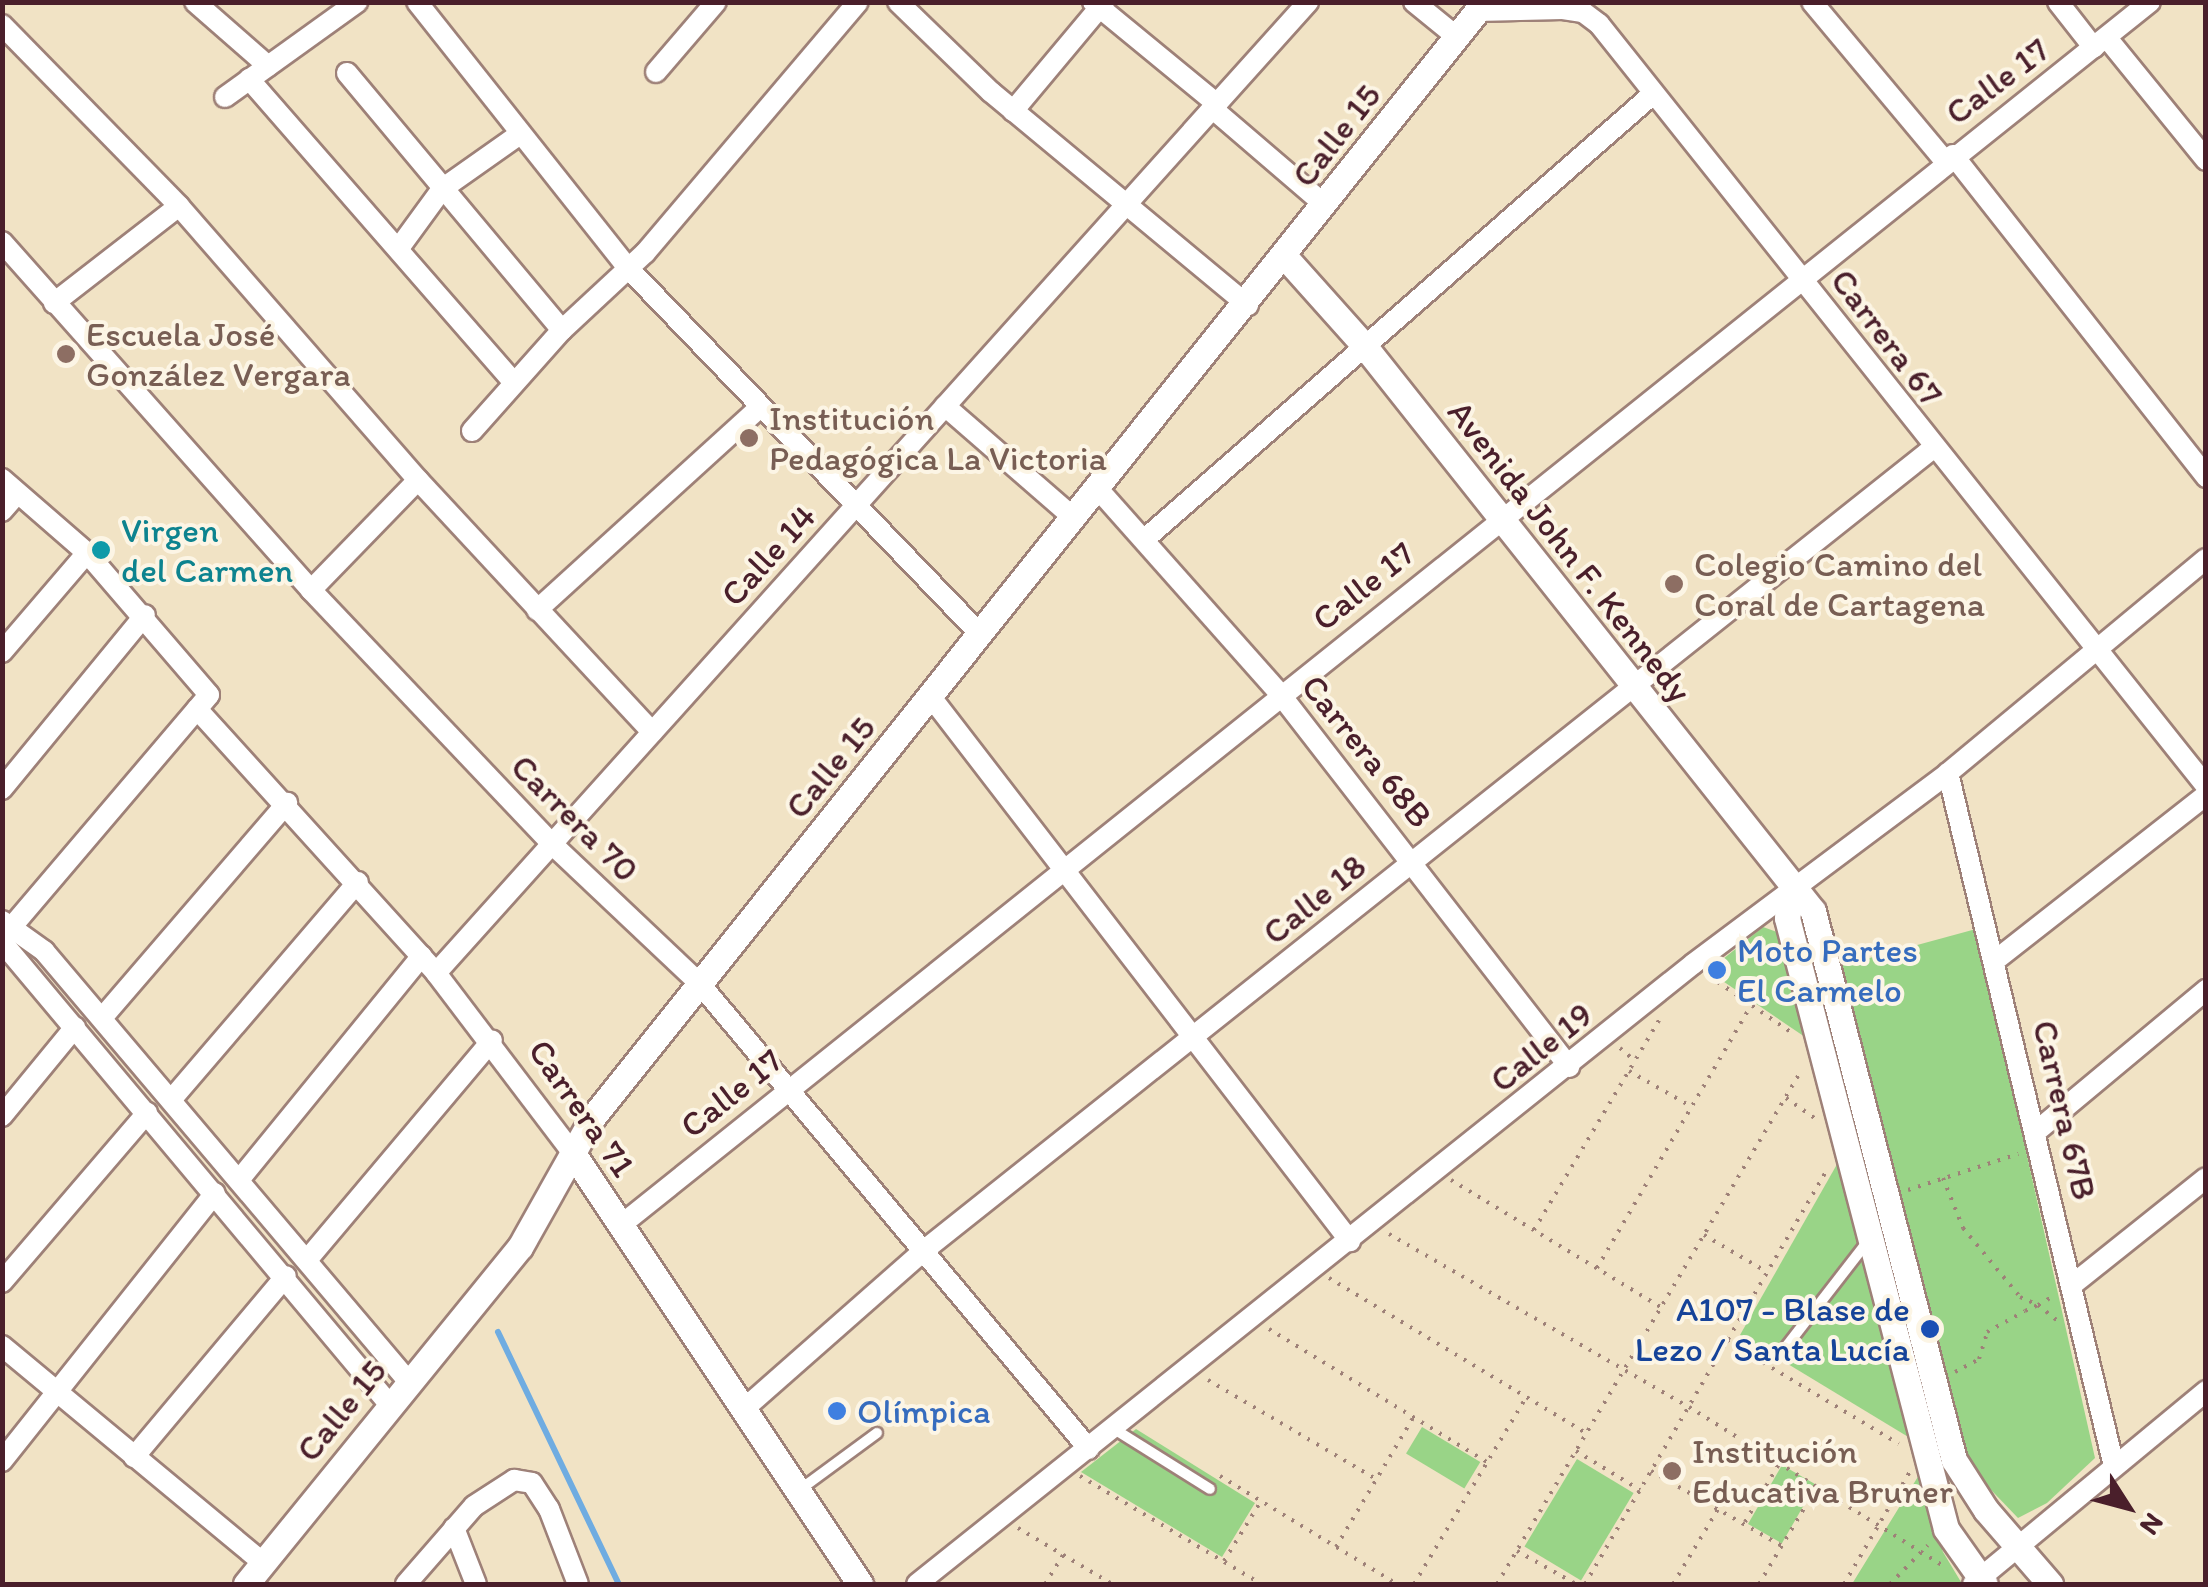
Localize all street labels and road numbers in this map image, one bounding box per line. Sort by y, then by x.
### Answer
street label: Calle 17 [1937,29,2057,133]
street label: Calle 15 [1283,75,1389,195]
street label: Carrera 67 [1822,260,1952,414]
street label: Avenida John F. Kennedy [1439,392,1701,710]
street label: Calle 14 [711,495,825,615]
street label: Calle 17 [1304,532,1422,640]
street label: Carrera 68B [1293,666,1441,836]
street label: Calle 15 [776,707,884,827]
street label: Carrera 70 [502,745,648,891]
street label: Calle 18 [1254,845,1374,953]
street label: Calle 19 [1481,993,1601,1101]
street label: Carrera 67B [2024,1016,2106,1204]
street label: Carrera 71 [519,1031,645,1185]
street label: Calle 17 [672,1039,790,1147]
street label: Calle 15 [287,1350,395,1470]

